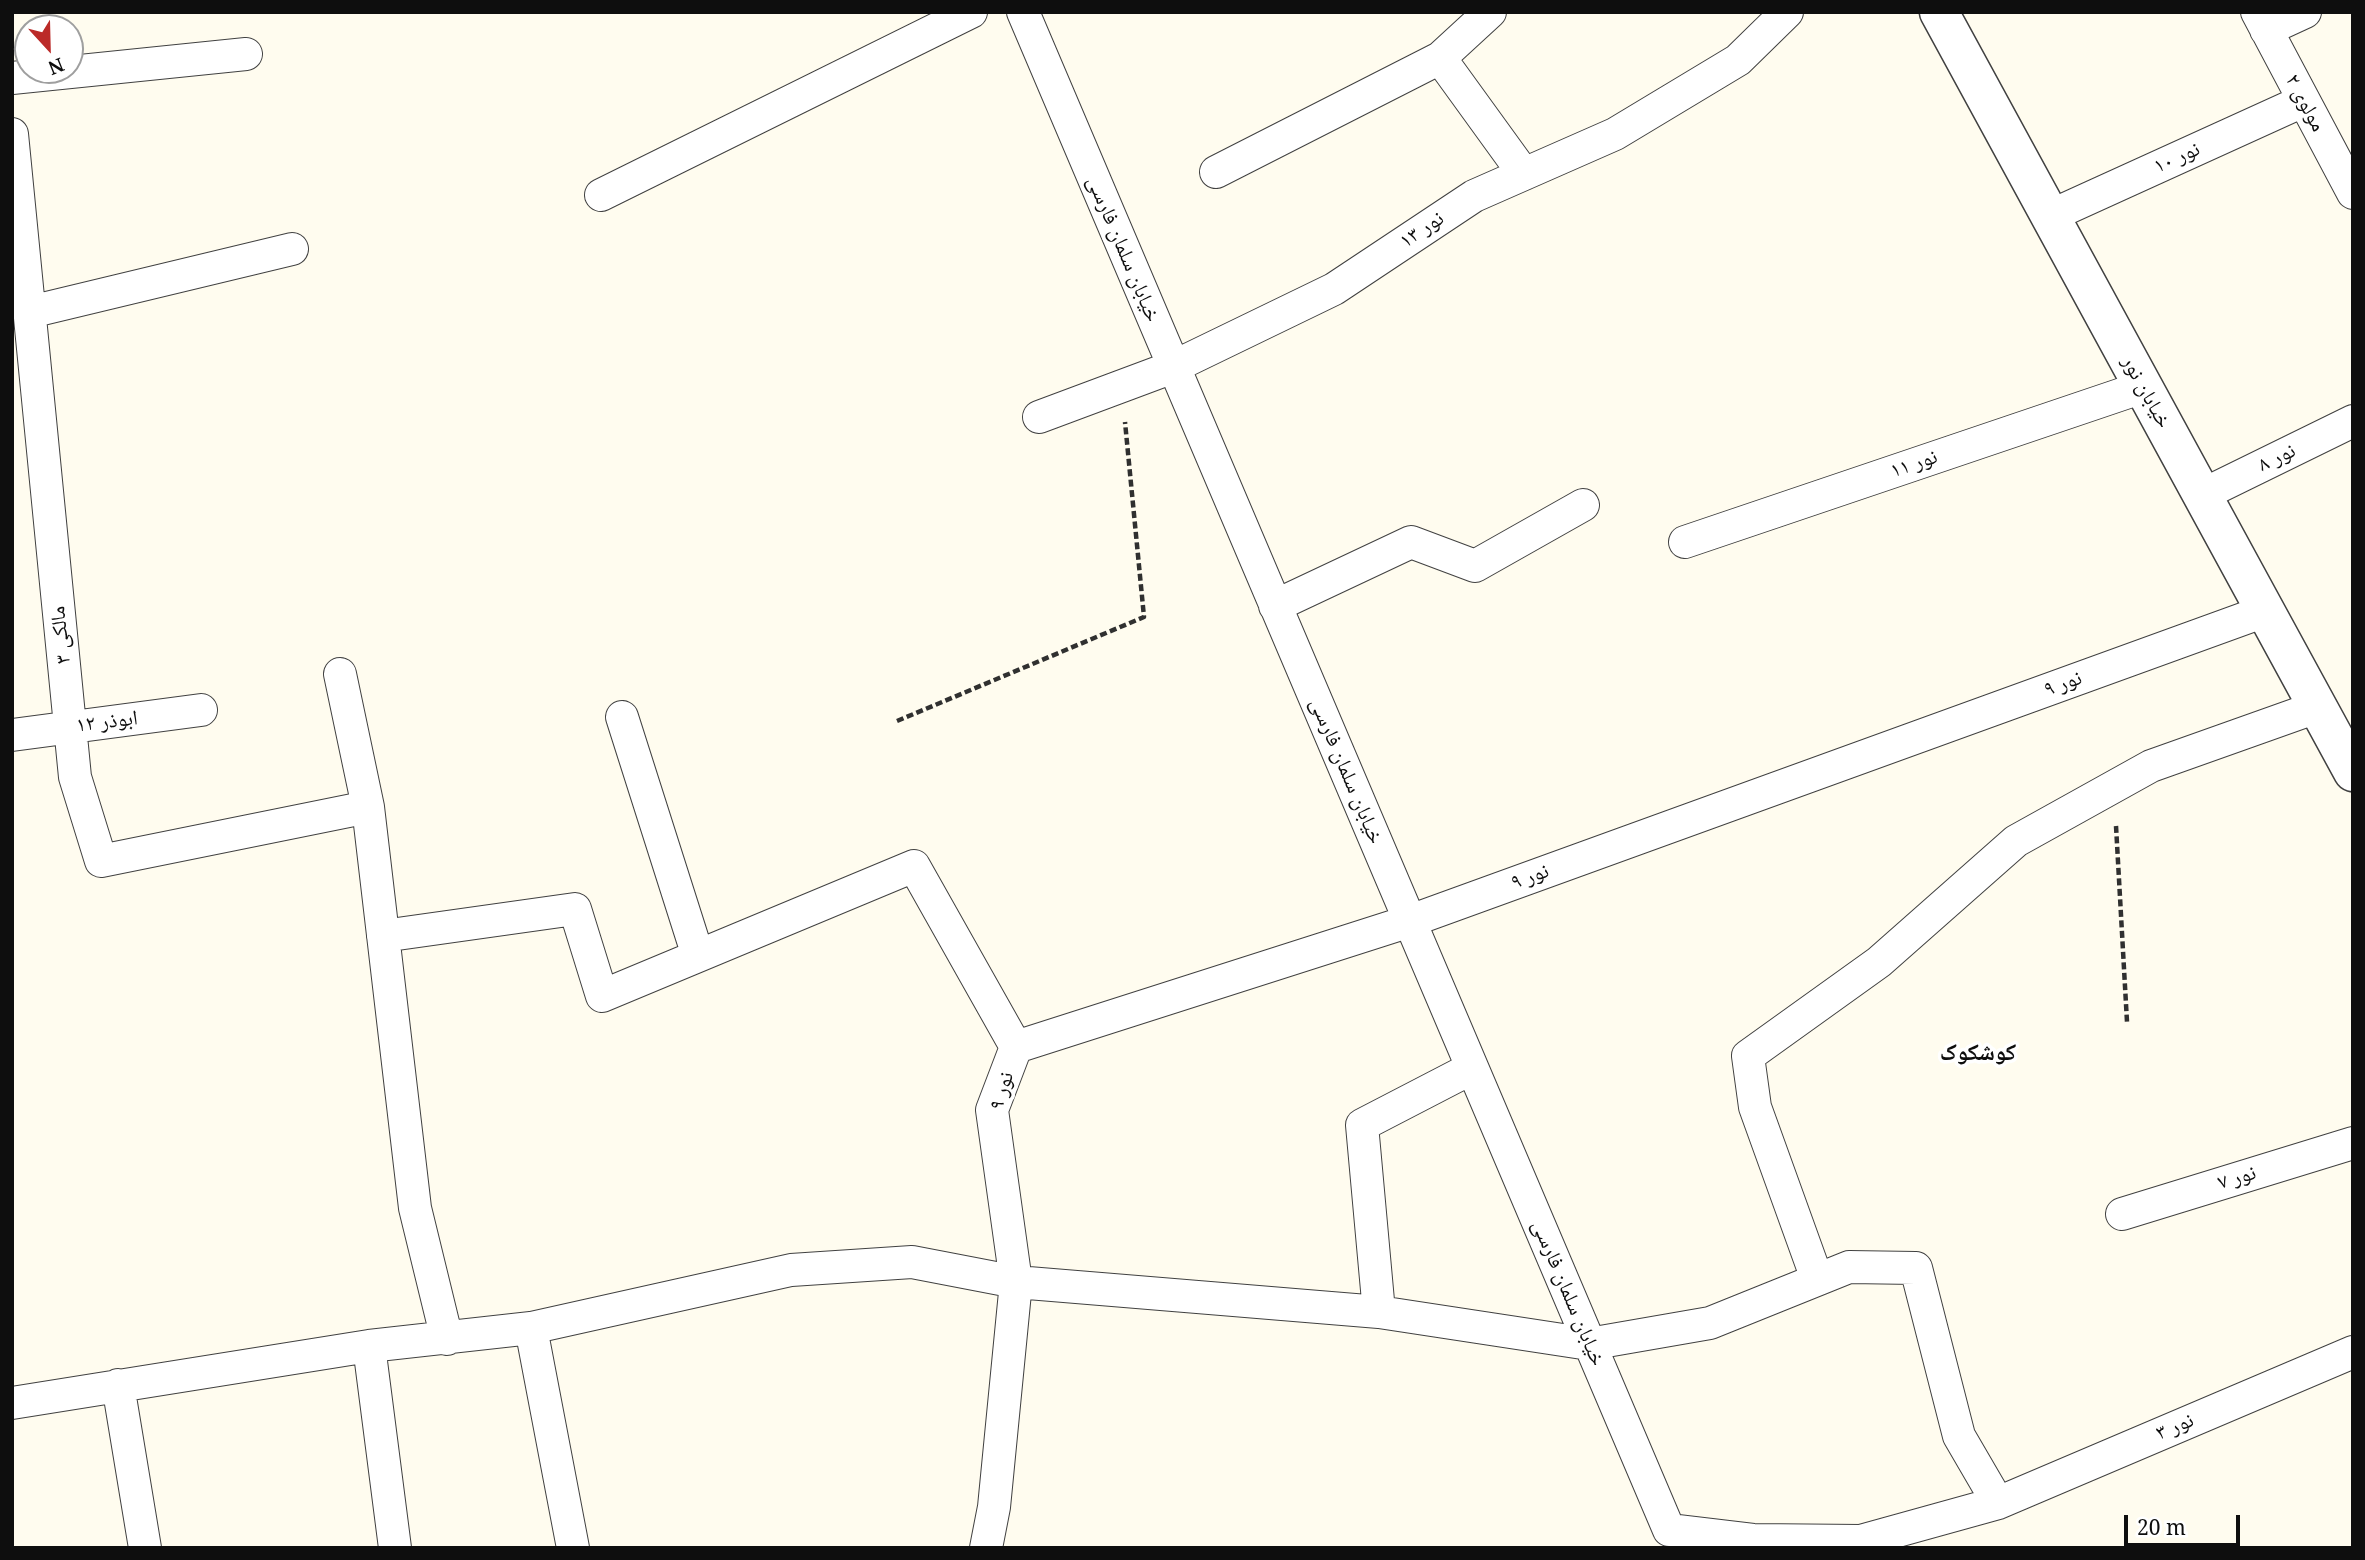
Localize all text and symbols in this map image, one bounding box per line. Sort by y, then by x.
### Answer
north arrow [14,14,84,84]
text: N [44,52,68,81]
street label: مولوی ۲ [2279,70,2331,136]
street label: نور ۱۰ [2150,137,2204,179]
street label: خیابان سلمان فارسی [1081,172,1165,326]
street label: نور ۱۳ [1395,206,1449,254]
street label: خیابان نور [2116,351,2176,433]
street label: نور ۸ [2254,438,2300,478]
street label: نور ۱۱ [1887,444,1941,484]
street label: مالکی ۳ [45,605,77,665]
street label: نور ۹ [2041,666,2085,702]
street label: خیابان سلمان فارسی [1304,694,1388,848]
street label: ابوذر ۱۲ [75,706,139,738]
street label: نور ۹ [1508,859,1552,895]
district label: کوشکوک [1940,1039,2016,1067]
street label: نور ۹ [984,1069,1020,1113]
street label: نور ۷ [2215,1160,2259,1196]
street label: خیابان سلمان فارسی [1526,1216,1610,1370]
street label: نور ۳ [2152,1408,2198,1446]
scale bar [2127,1500,2242,1544]
text: 20 m [2137,1513,2186,1541]

